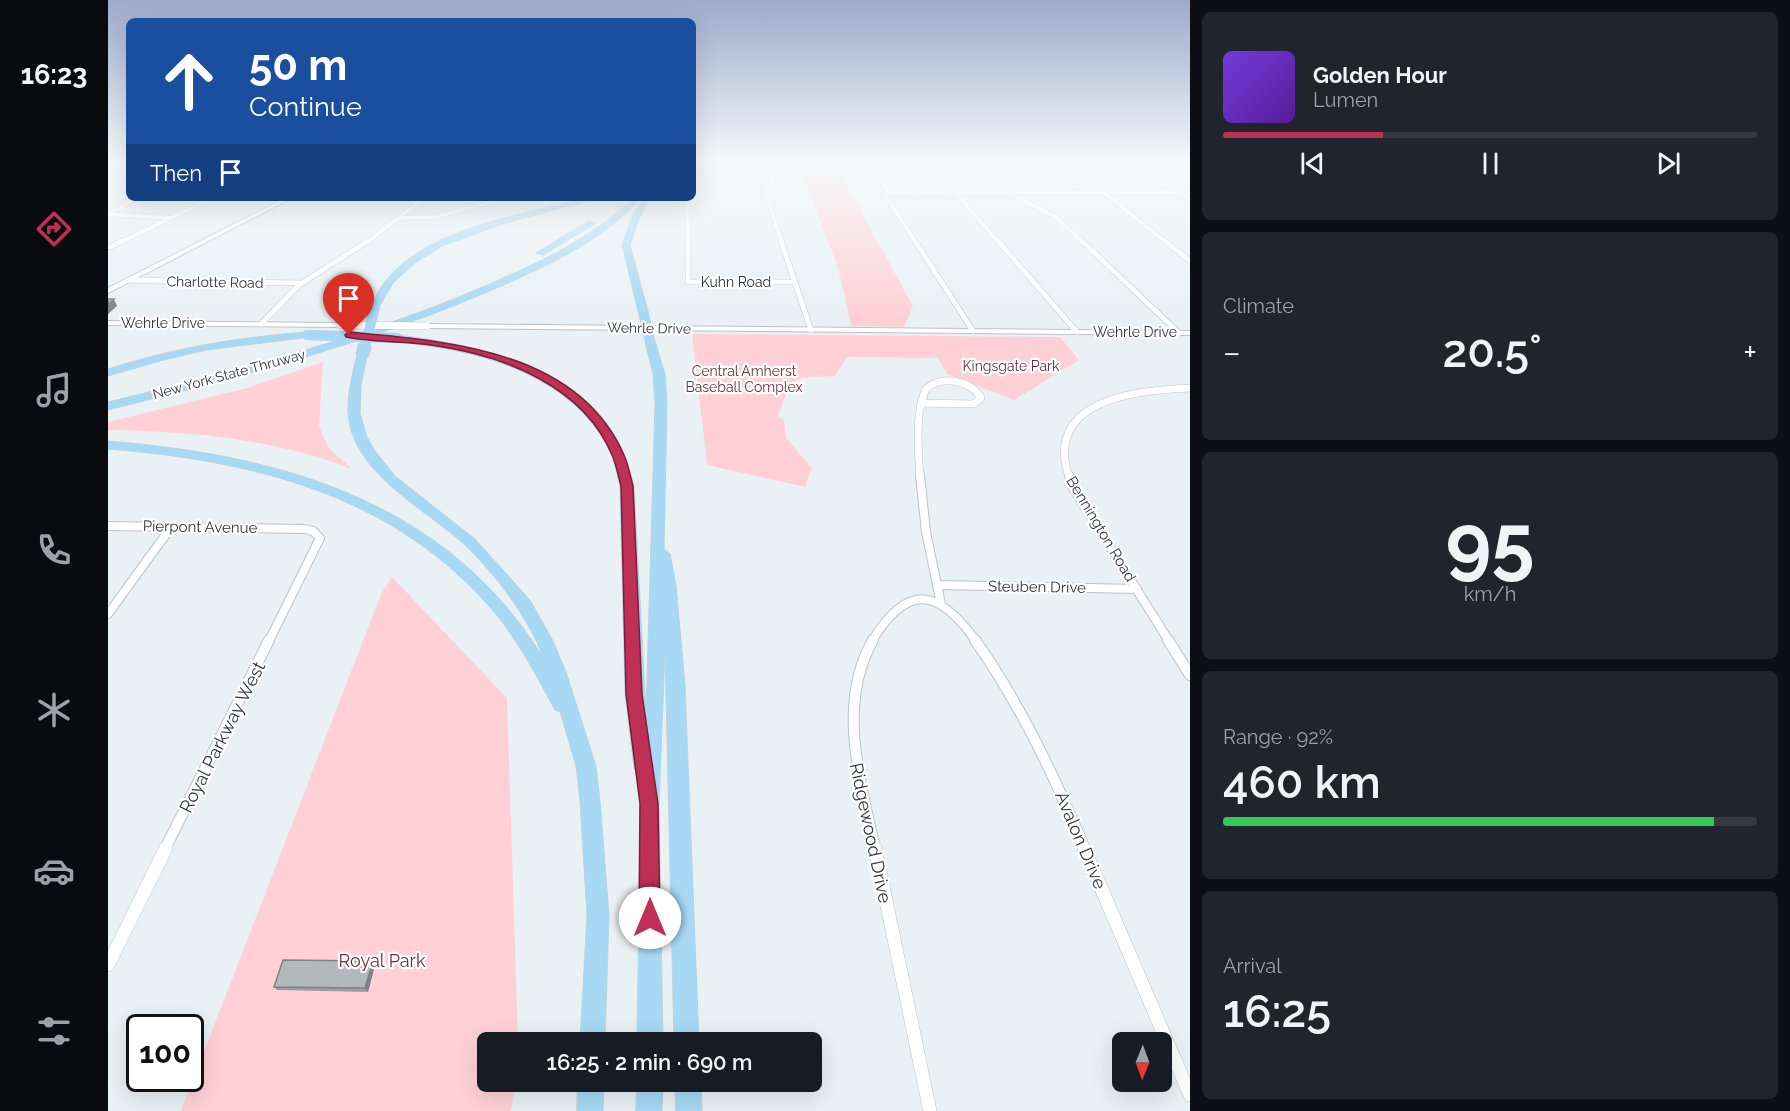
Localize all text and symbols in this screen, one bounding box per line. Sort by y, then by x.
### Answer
text: 50 m [249,41,347,90]
icon: ahead [150,42,228,120]
text: 16:23 [21,59,87,90]
text: Golden Hour [1313,62,1447,88]
text: Lumen [1313,88,1378,112]
text: Continue [249,91,362,122]
icon: previous [1296,147,1329,180]
icon: pause [1474,147,1507,180]
icon: next [1652,147,1685,180]
icon: arrive [214,156,247,189]
text: Then [150,160,202,186]
icon: directions [33,208,75,250]
street label: Charlotte Road [166,273,264,291]
pin [323,273,374,335]
street label: Kuhn Road [701,274,771,290]
icon: arrive [332,282,365,315]
text: Climate [1223,294,1294,318]
street label: Wehrle Drive [121,315,205,331]
street label: Wehrle Drive [607,319,691,337]
street label: Wehrle Drive [1093,324,1177,340]
text: 20.5° [1442,325,1542,378]
text: − [1223,333,1241,372]
text: + [1743,333,1757,372]
street label: New York State Thruway [151,346,308,402]
park label: Kingsgate Park [963,358,1060,374]
park label: Central Amherst Baseball Complex [685,363,803,395]
icon: music [33,369,75,411]
street label: Bennington Road [1062,473,1140,585]
text: 95 [1445,497,1535,588]
street label: Pierpont Avenue [143,517,258,537]
icon: phone [33,529,75,571]
street label: Steuben Drive [988,577,1086,597]
text: km/h [1464,582,1516,606]
street label: Royal Parkway West [175,658,269,816]
icon: climate [33,689,75,731]
text: Range · 92% [1223,725,1333,749]
text: 460 km [1223,756,1381,809]
street label: Ridgewood Drive [846,761,896,905]
street label: Avalon Drive [1051,788,1111,893]
icon: car [33,850,75,892]
position arrow [618,886,682,950]
park label: Royal Park [339,950,426,971]
text: Arrival [1223,954,1282,978]
text: 16:25 [1223,985,1331,1038]
icon: filters [33,1010,75,1052]
speed limit sign: 100 [126,1014,204,1092]
north arrow [1112,1032,1172,1092]
map controls [1112,1032,1172,1092]
text: 16:25 · 2 min · 690 m [547,1049,752,1075]

